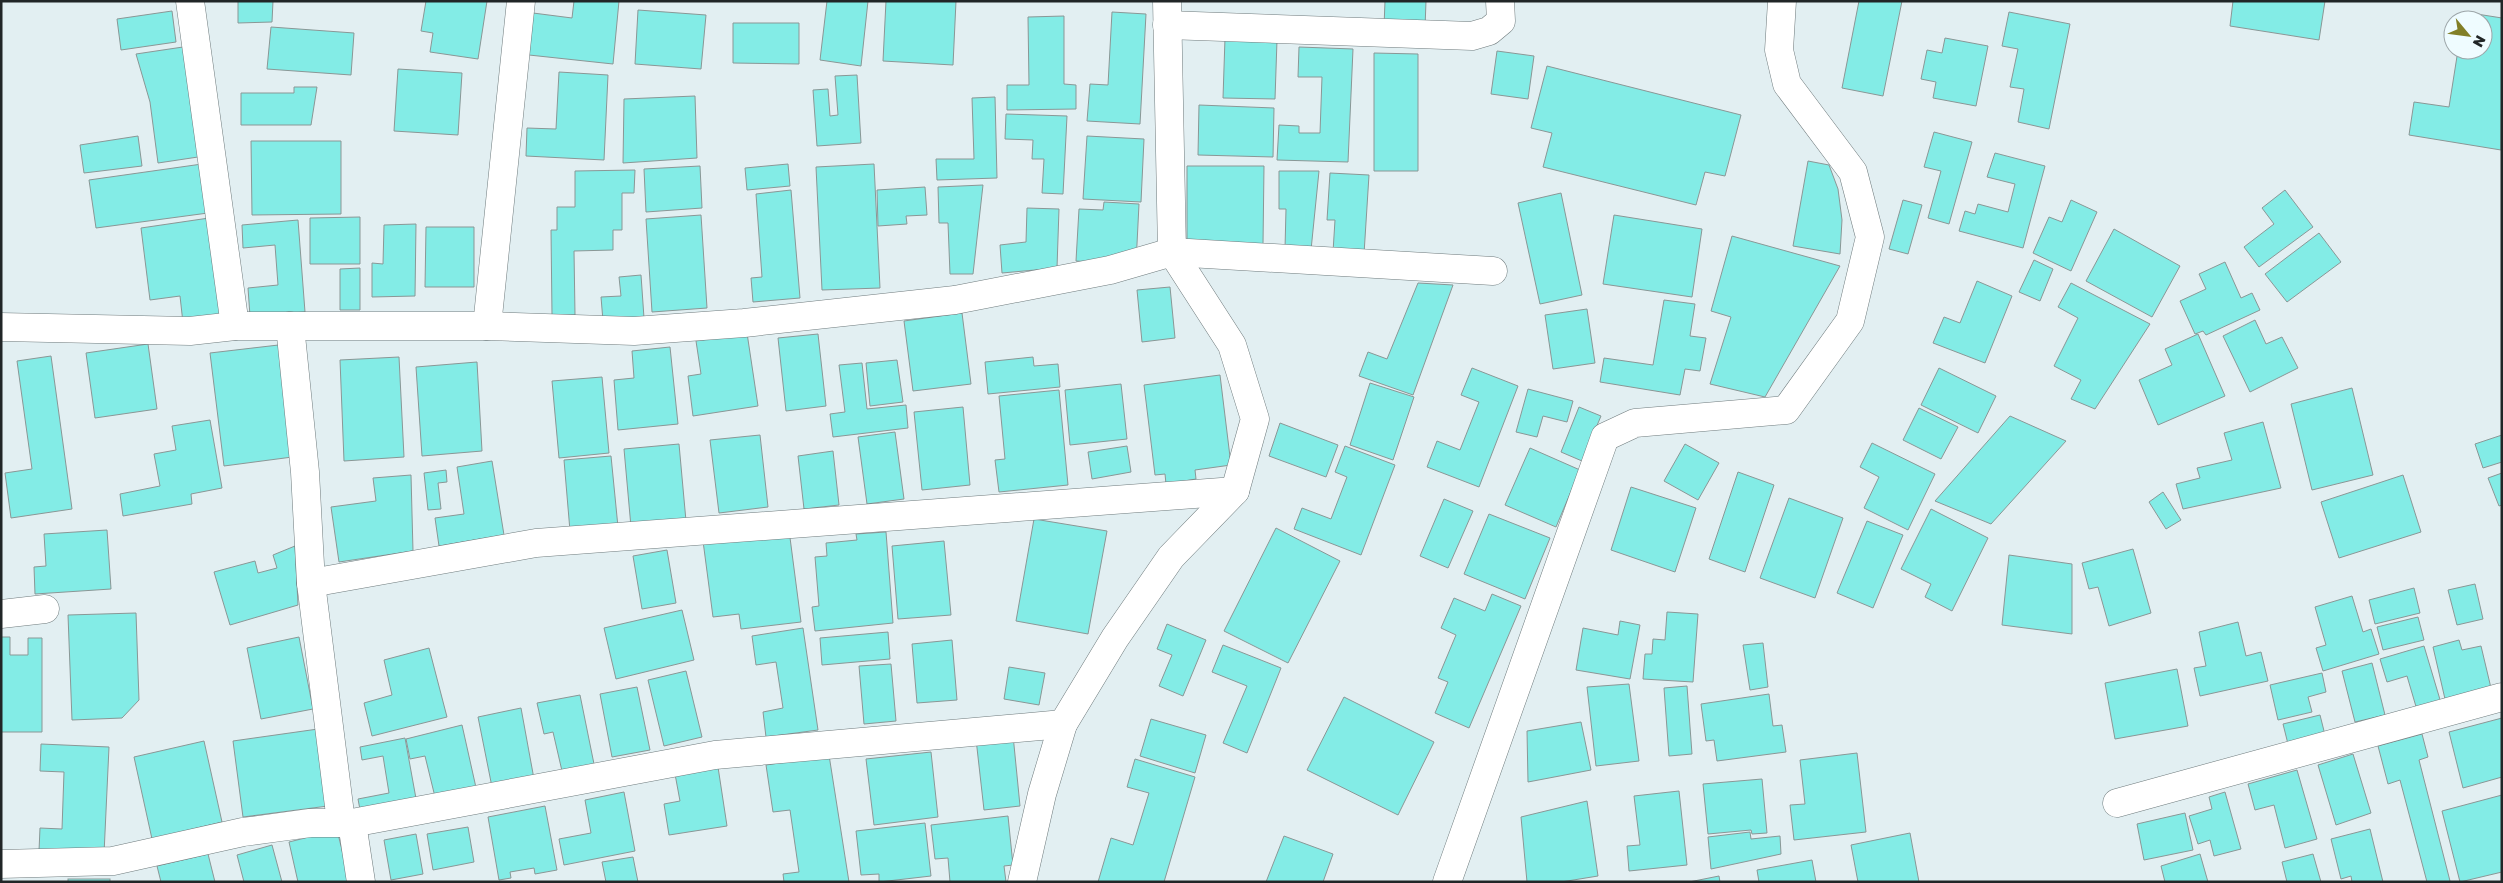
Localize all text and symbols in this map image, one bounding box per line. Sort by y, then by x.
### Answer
north arrow [2443,10,2493,60]
text: N [2470,33,2490,50]

